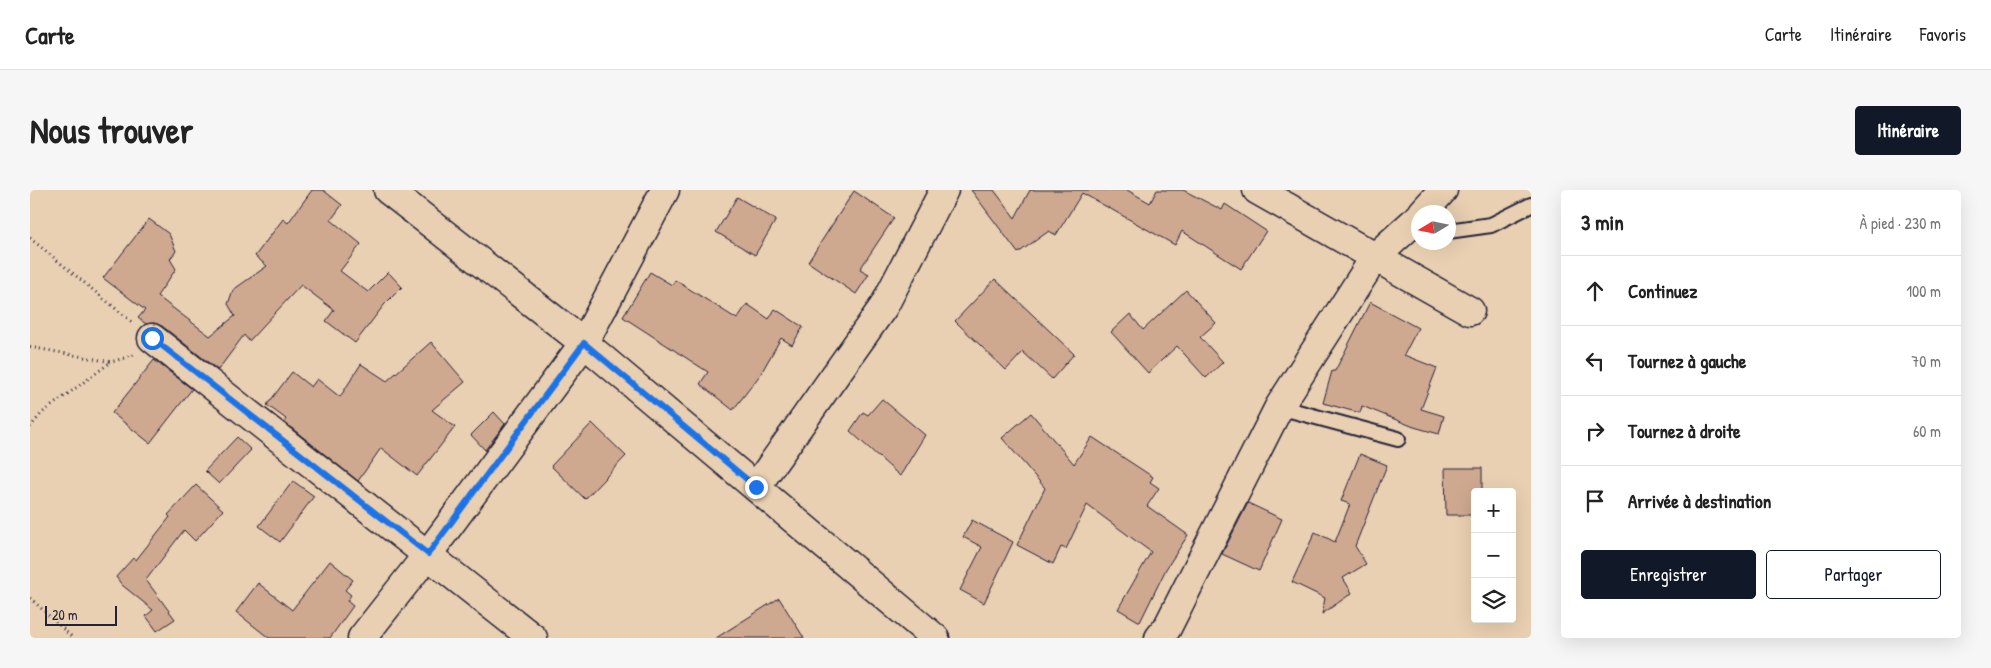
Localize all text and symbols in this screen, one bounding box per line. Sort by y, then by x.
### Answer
text: Carte [25,19,75,51]
text: Carte [1765,22,1802,47]
text: Itinéraire [1830,22,1892,47]
text: Favoris [1920,22,1966,47]
button: Itinéraire [1855,106,1961,155]
text: Nous trouver [30,107,193,154]
north arrow [1411,205,1456,250]
text: 3 min [1581,208,1624,237]
text: À pied · 230 m [1860,212,1941,234]
icon: ahead [1581,277,1609,305]
text: Continuez [1628,278,1697,304]
text: 100 m [1906,280,1941,302]
route start [141,327,164,350]
icon: left [1581,347,1609,375]
text: Tournez à gauche [1628,348,1746,374]
text: 70 m [1911,350,1941,372]
icon: right [1581,417,1609,445]
text: Tournez à droite [1628,418,1741,444]
text: 60 m [1913,420,1941,442]
route end [745,476,768,499]
icon: arrive [1581,487,1609,515]
map controls [1471,488,1516,623]
button: + [1471,488,1516,533]
text: Arrivée à destination [1628,488,1771,514]
button: − [1471,533,1516,578]
button: Enregistrer [1581,550,1756,599]
button: Partager [1766,550,1941,599]
button: layers [1471,578,1516,623]
scale bar [45,603,118,626]
text: 20 m [52,605,78,624]

